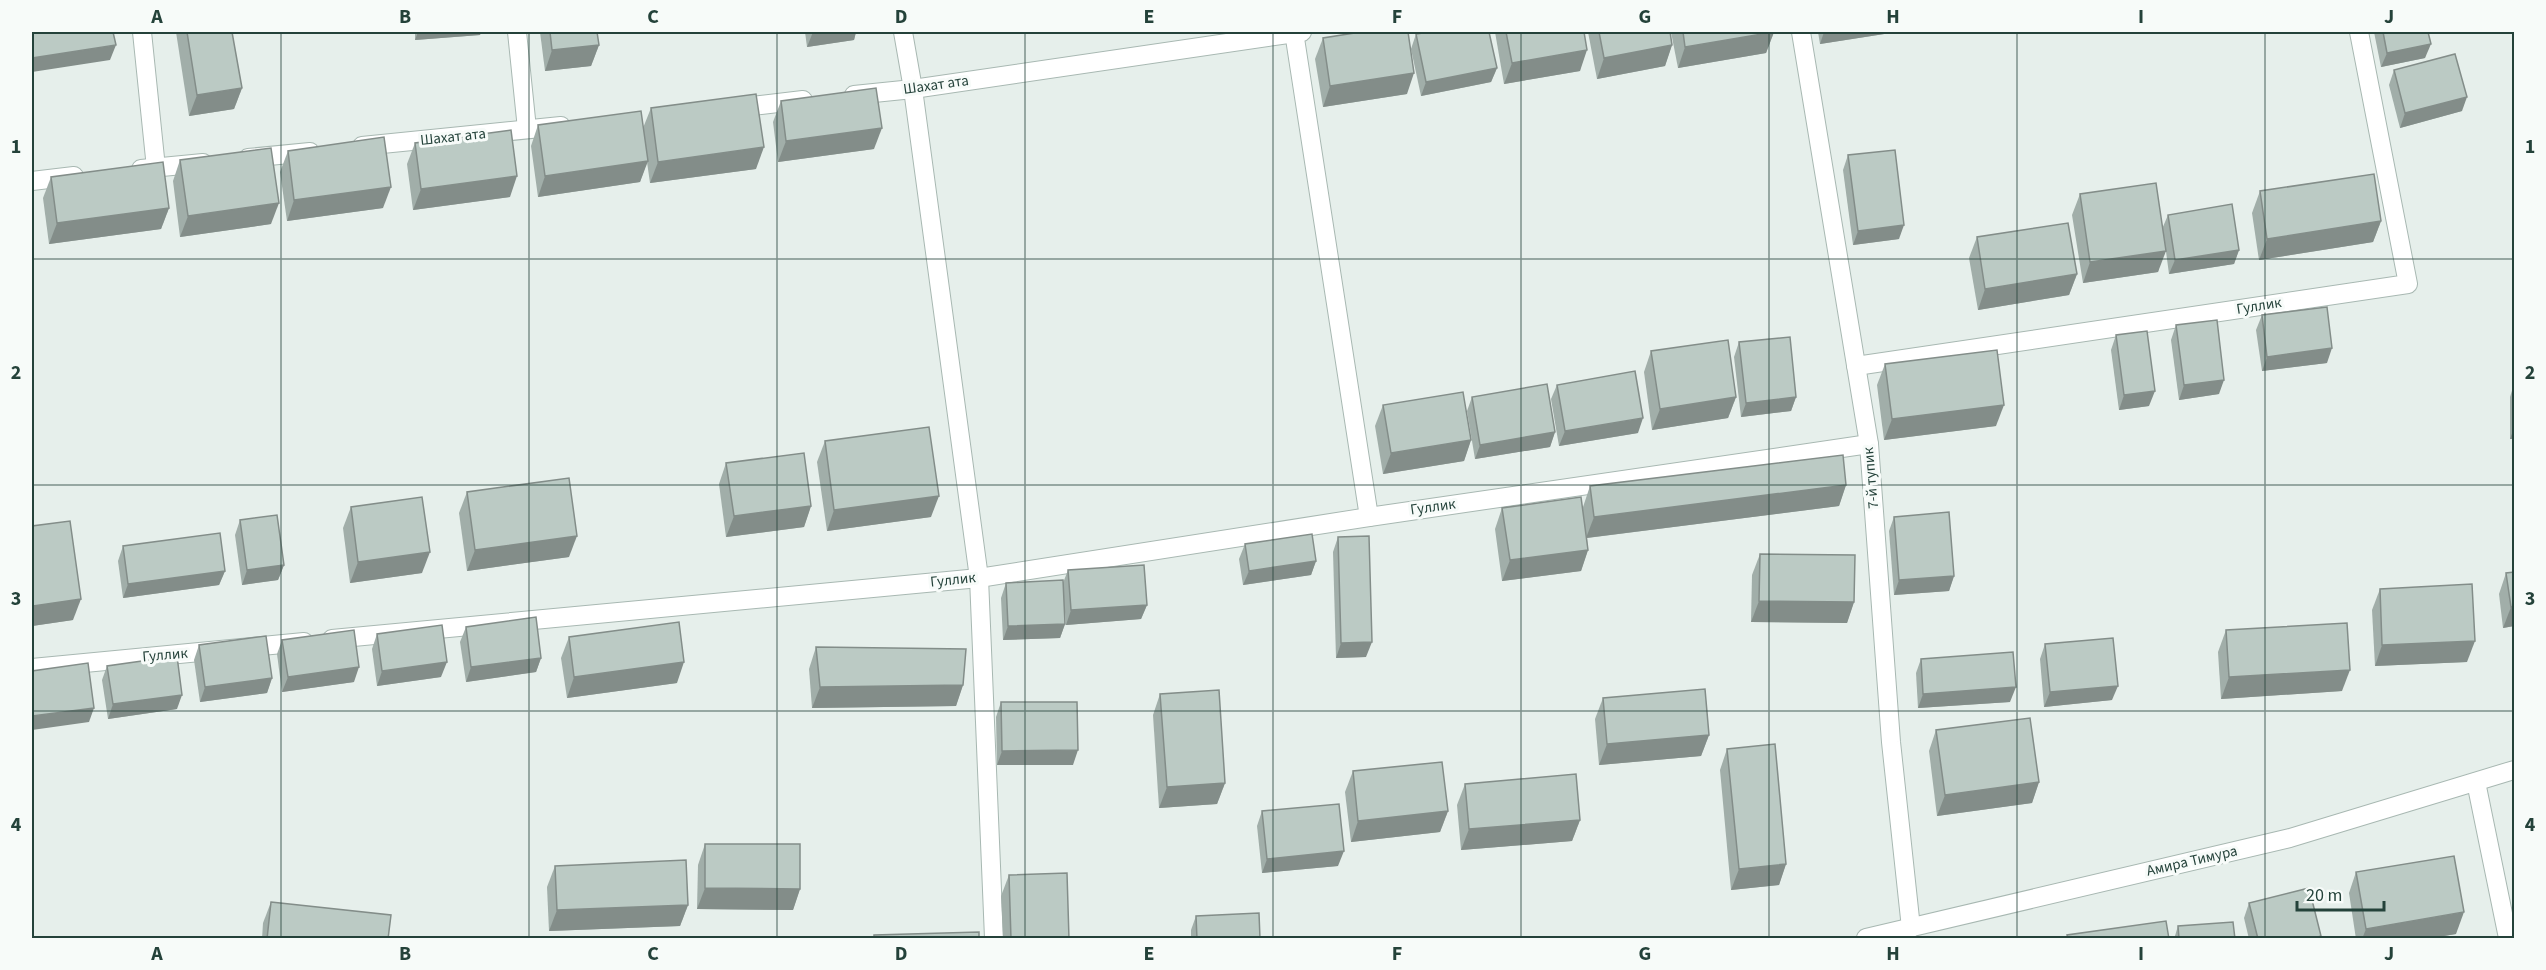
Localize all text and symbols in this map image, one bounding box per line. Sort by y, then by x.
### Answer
text: A [150,3,163,31]
text: B [399,3,411,31]
text: C [647,3,659,31]
text: D [895,3,907,31]
text: E [1144,3,1154,31]
text: F [1392,3,1402,31]
text: G [1639,3,1651,31]
text: H [1886,3,1900,31]
text: I [2138,3,2144,31]
text: J [2384,3,2394,31]
street label: Шахат ата [902,70,970,100]
street label: Шахат ата [419,123,487,151]
text: 1 [11,133,21,161]
text: 1 [2525,133,2535,161]
street label: Гуллик [2235,292,2284,320]
text: 2 [11,359,21,387]
text: 2 [2525,359,2535,387]
street label: 7-й тупик [1858,446,1884,510]
street label: Гуллик [1409,493,1458,521]
street label: Гуллик [929,567,977,593]
text: 3 [11,585,21,613]
text: 3 [2525,585,2535,613]
street label: Гуллик [141,643,189,667]
text: 4 [11,811,22,839]
text: 4 [2525,811,2536,839]
street label: Амира Тимура [2144,840,2240,882]
scale bar [2297,874,2384,912]
text: 20 m [2306,883,2342,908]
text: A [150,940,163,968]
text: B [399,940,411,968]
text: C [647,940,659,968]
text: D [895,940,907,968]
text: E [1144,940,1154,968]
text: F [1392,940,1402,968]
text: G [1639,940,1651,968]
text: H [1886,940,1900,968]
text: I [2138,940,2144,968]
text: J [2384,940,2394,968]

